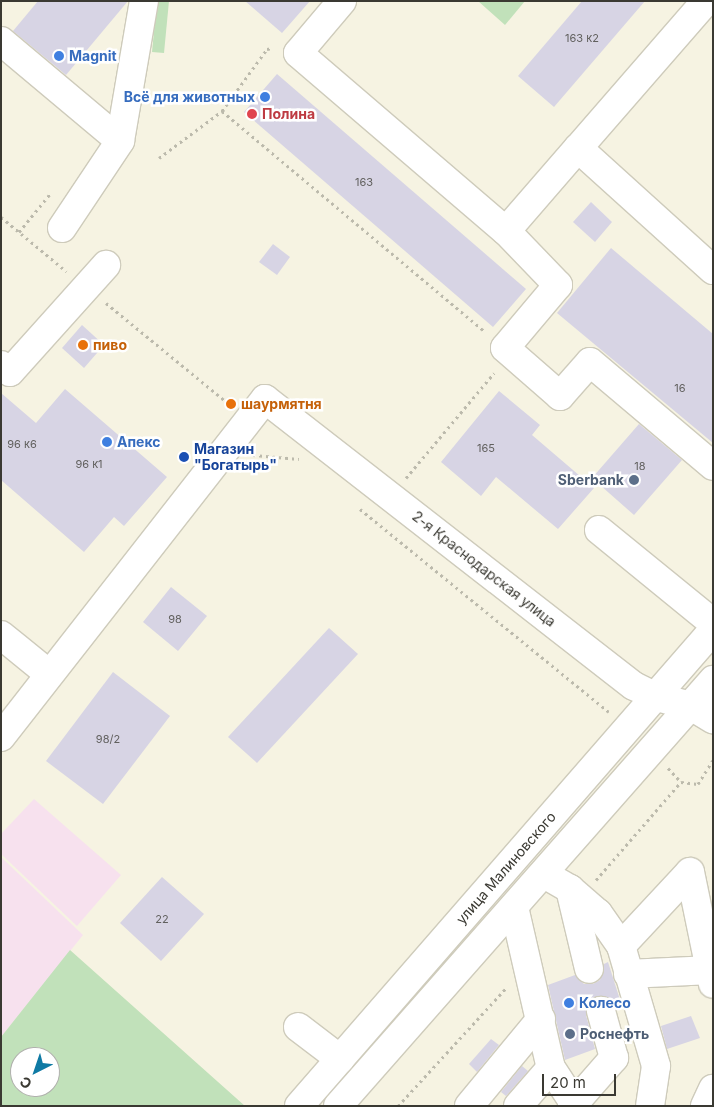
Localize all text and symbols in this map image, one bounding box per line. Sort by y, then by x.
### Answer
house number: 163 к2 [565,31,599,45]
place label: Magnit [69,48,117,64]
marker: Magnit [53,50,65,62]
place label: Всё для животных [124,89,255,105]
marker: Всё для животных [259,91,271,103]
place label: Полина [262,106,315,122]
marker: Полина [246,108,258,120]
house number: 163 [355,175,373,189]
place label: пиво [93,337,127,353]
marker: пиво [77,339,89,351]
house number: 16 [674,381,686,395]
place label: шаурмятня [241,396,322,412]
marker: шаурмятня [225,398,237,410]
place label: Апекс [117,434,160,450]
marker: Апекс [101,436,113,448]
house number: 96 к6 [7,437,37,451]
place label: Магазин "Богатырь" [194,441,277,474]
house number: 165 [477,441,495,455]
marker: Магазин "Богатырь" [178,451,190,463]
house number: 96 к1 [75,457,103,471]
house number: 18 [634,459,646,473]
place label: Sberbank [558,472,624,488]
marker: Sberbank [628,474,640,486]
street label: 2-я Краснодарская улица [409,508,559,630]
house number: 98 [168,612,182,626]
house number: 98/2 [96,732,120,746]
street label: улица Малиновского [453,808,559,928]
house number: 22 [155,912,169,926]
place label: Колесо [579,995,631,1011]
marker: Колесо [563,997,575,1009]
place label: Роснефть [580,1026,649,1042]
marker: Роснефть [564,1028,576,1040]
north arrow [10,1047,60,1097]
scale bar [544,1064,618,1096]
text: С [16,1073,35,1093]
text: 20 m [550,1073,586,1092]

